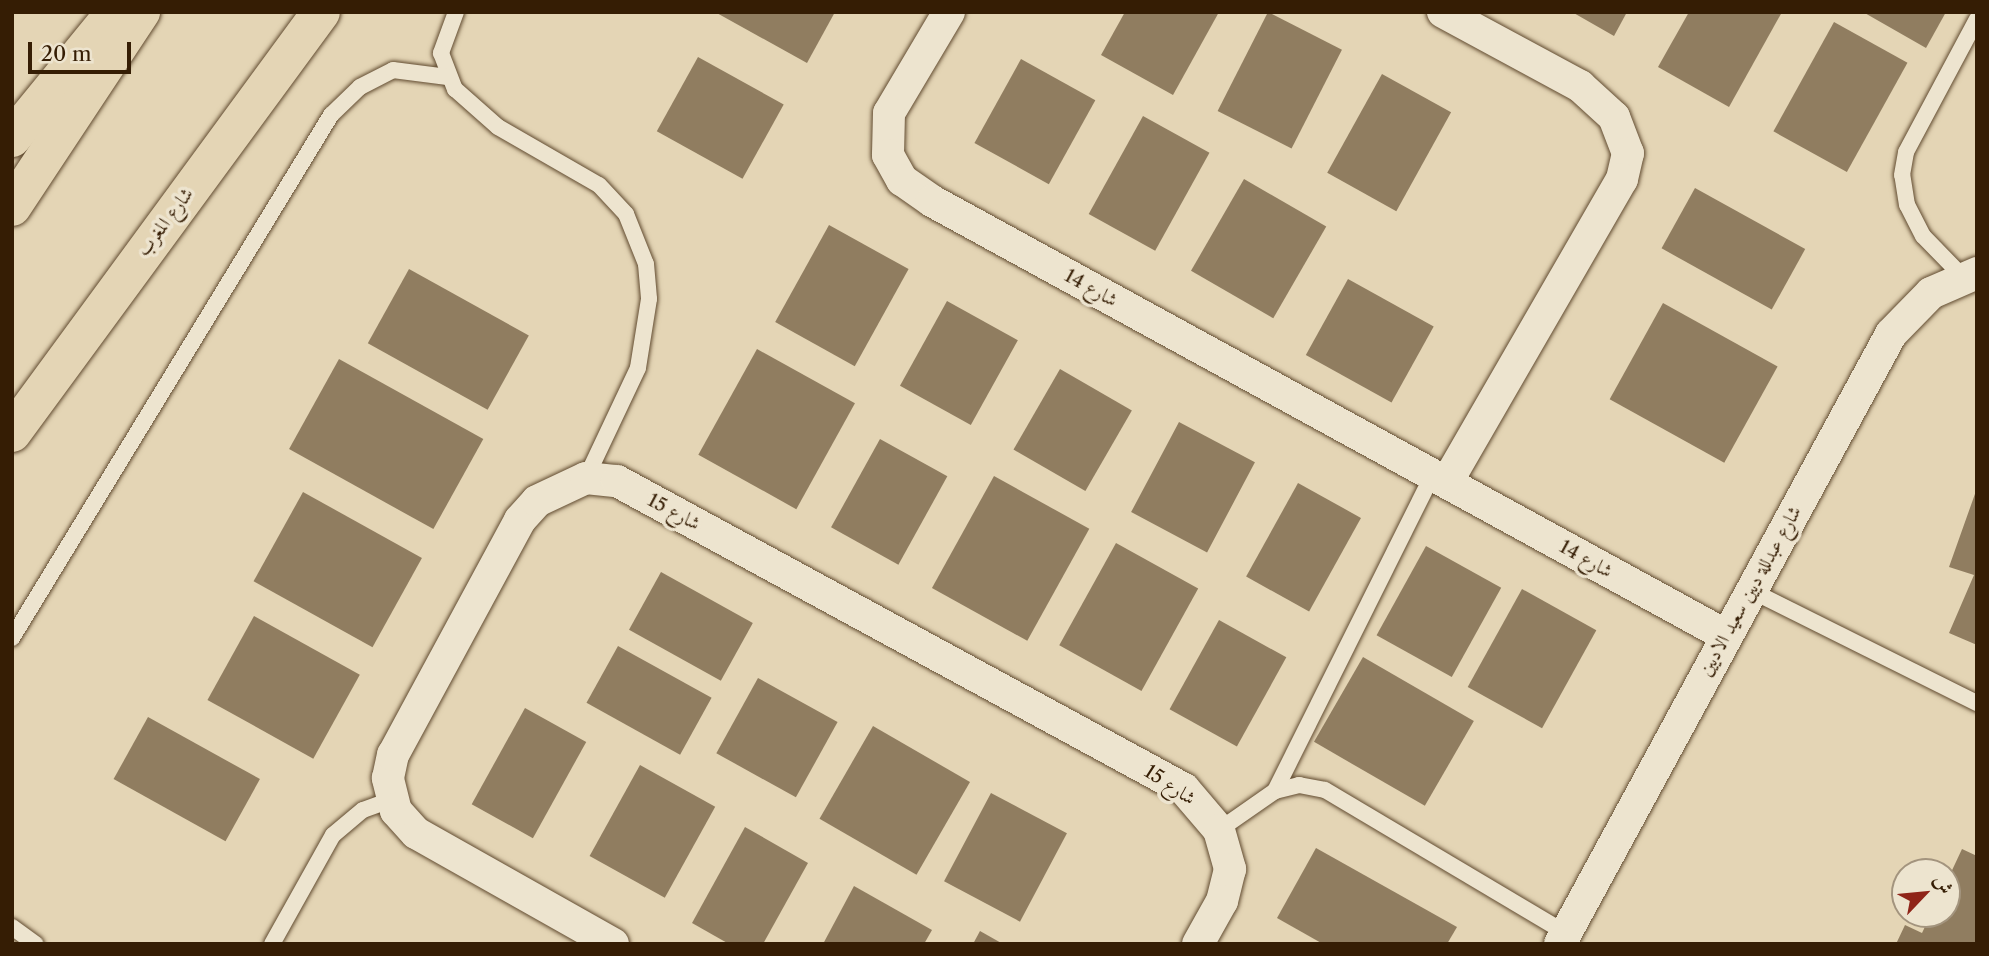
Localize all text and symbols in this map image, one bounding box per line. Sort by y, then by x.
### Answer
scale bar [32,28,135,72]
text: 20 m [41,41,92,66]
street label: شارع المغرب [132,183,198,261]
street label: شارع 14 [1061,264,1121,312]
street label: شارع 15 [644,489,704,535]
street label: شارع عبدللة ديين سعيد الاديين [1694,502,1806,680]
street label: شارع 14 [1556,535,1616,583]
street label: شارع 15 [1140,760,1200,810]
north arrow [1891,858,1961,928]
text: ش [1929,871,1958,898]

